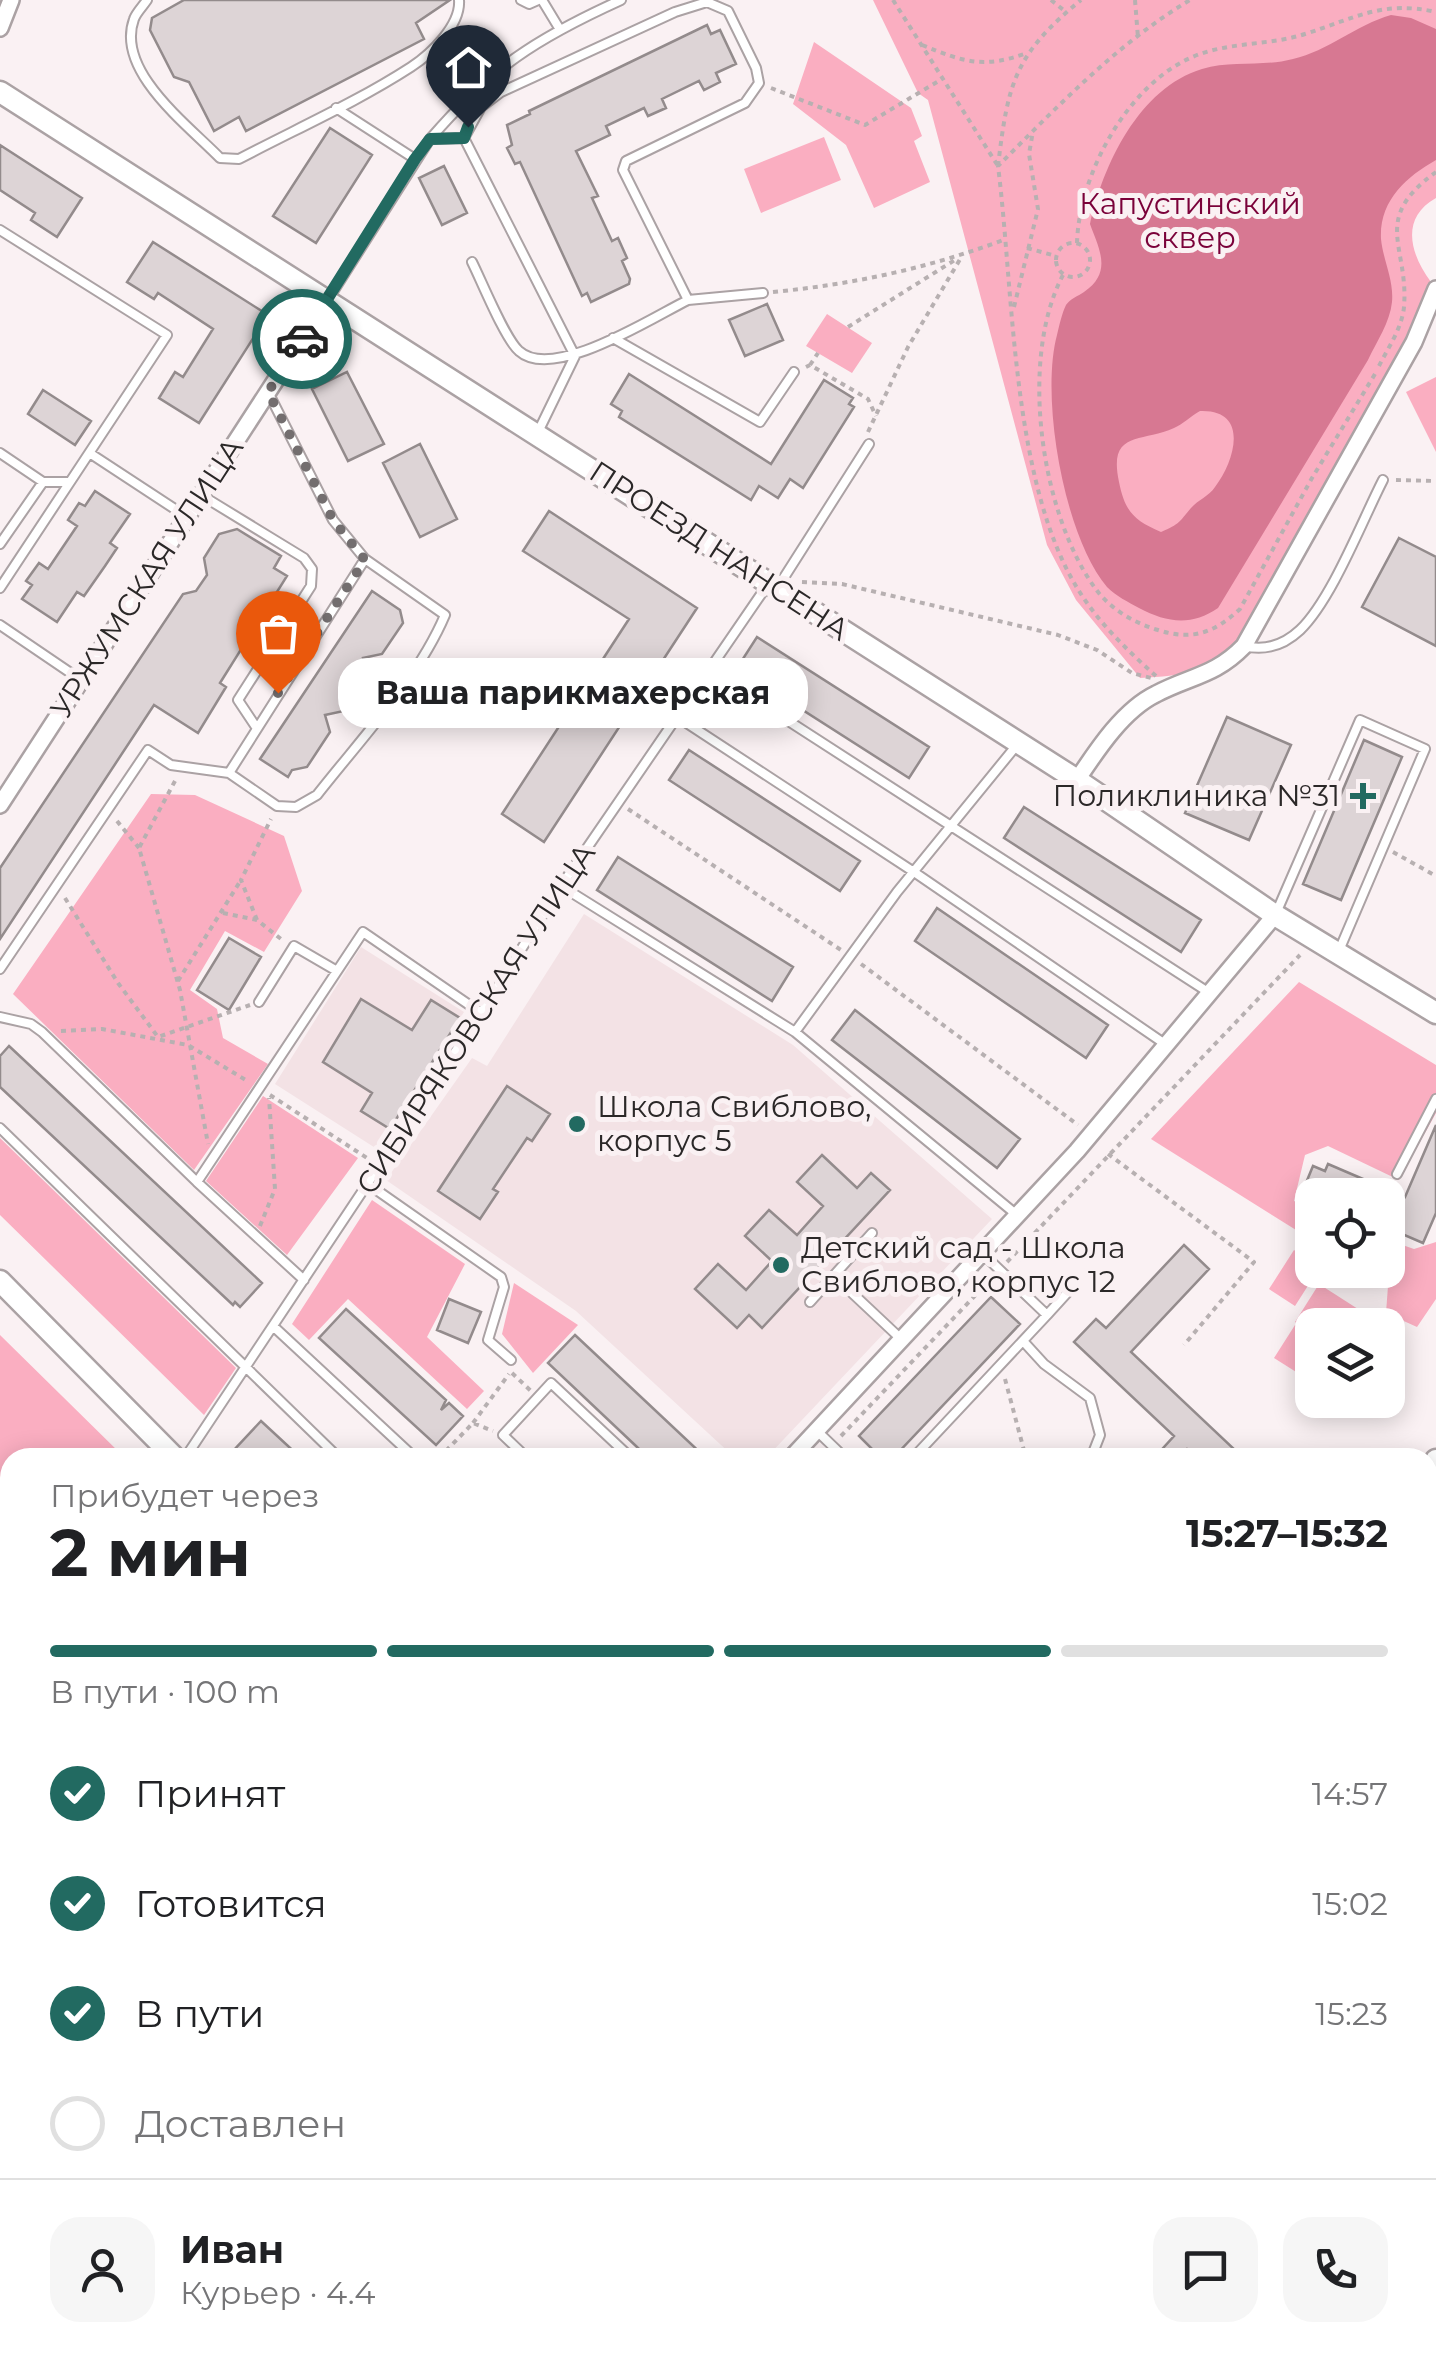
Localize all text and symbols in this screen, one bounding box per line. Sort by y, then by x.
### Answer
pin [426,25,511,128]
icon: home [441,40,496,95]
park label: Капустинский сквер [1079,185,1301,256]
courier [252,289,352,389]
icon: car [275,312,330,367]
street label: УРЖУМСКАЯ УЛИЦА [42,431,251,725]
street label: ПРОЕЗД НАНСЕНА [583,453,856,648]
pin [236,591,321,694]
icon: bag [251,606,306,661]
callout: Ваша парикмахерская [338,658,808,728]
text: Ваша парикмахерская [376,673,770,712]
place label: Поликлиника №31 [1052,777,1340,814]
marker: Поликлиника №31 [1350,783,1376,809]
street label: СИБИРЯКОВСКАЯ УЛИЦА [348,836,603,1201]
place label: Школа Свиблово, корпус 5 [597,1088,871,1159]
marker: Школа Свиблово, корпус 5 [566,1113,588,1135]
map controls [1295,1178,1405,1418]
button: locate [1295,1178,1405,1288]
place label: Детский сад - Школа Свиблово, корпус 12 [801,1229,1125,1300]
marker: Детский сад - Школа Свиблово, корпус 12 [770,1254,792,1276]
button: layers [1295,1308,1405,1418]
text: Прибудет через [50,1476,319,1515]
text: 15:27–15:32 [1186,1510,1388,1557]
text: 2 мин [50,1513,251,1592]
text: В пути · 100 m [50,1672,280,1711]
icon: check [50,1766,105,1821]
text: Принят [135,1770,285,1817]
text: 14:57 [1312,1774,1388,1813]
icon: check [50,1876,105,1931]
text: Готовится [135,1880,327,1927]
text: 15:02 [1312,1884,1388,1923]
icon: check [50,1986,105,2041]
text: В пути [135,1990,264,2037]
text: 15:23 [1315,1994,1388,2033]
text: Доставлен [135,2100,346,2147]
button: person [50,2217,155,2322]
button: chat [1153,2217,1258,2322]
button: phone [1283,2217,1388,2322]
text: Иван [180,2226,284,2273]
text: Курьер · 4.4 [180,2273,375,2312]

